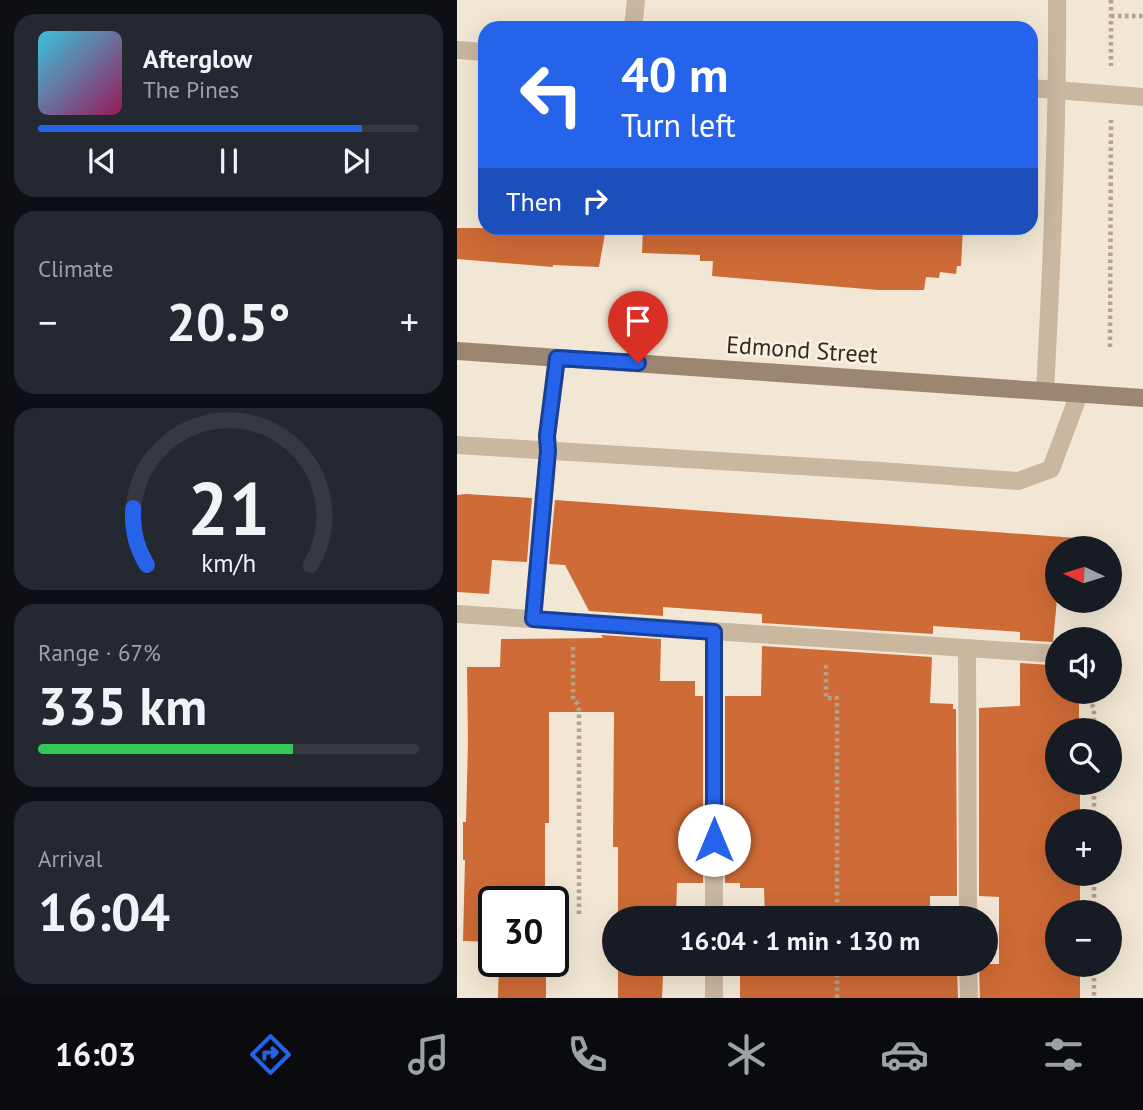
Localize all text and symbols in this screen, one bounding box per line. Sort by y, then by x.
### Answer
text: Afterglow [143,42,252,75]
text: 40 m [621,42,728,106]
icon: left [506,49,597,140]
text: The Pines [143,75,239,104]
text: Turn left [621,104,736,146]
icon: previous [83,142,121,180]
icon: pause [210,142,248,180]
icon: next [337,142,375,180]
icon: right [576,182,614,220]
text: Then [506,185,562,218]
text: Climate [38,254,113,283]
text: 20.5° [167,288,290,355]
pin [608,291,668,363]
text: − [38,297,57,346]
text: + [400,297,419,346]
icon: arrive [619,302,657,340]
street label: Edmond Street [725,329,879,370]
text: 21 [187,461,270,555]
north arrow [1045,536,1122,612]
map controls [1045,536,1122,977]
text: km/h [201,547,256,579]
button: sound [1045,627,1122,704]
text: Range · 67% [38,638,161,667]
text: 335 km [38,672,207,739]
button: search [1045,718,1122,795]
position arrow [677,803,751,877]
button: + [1045,809,1122,886]
text: Arrival [38,844,102,873]
text: 16:04 [38,878,170,945]
speed limit sign: 30 [478,886,569,977]
button: − [1045,900,1122,977]
text: 16:04 · 1 min · 130 m [680,924,920,957]
icon: directions [246,1030,295,1079]
icon: music [404,1030,453,1079]
icon: phone [563,1030,612,1079]
icon: climate [722,1030,771,1079]
icon: car [880,1030,929,1079]
icon: filters [1039,1030,1088,1079]
text: 16:03 [55,1033,136,1075]

